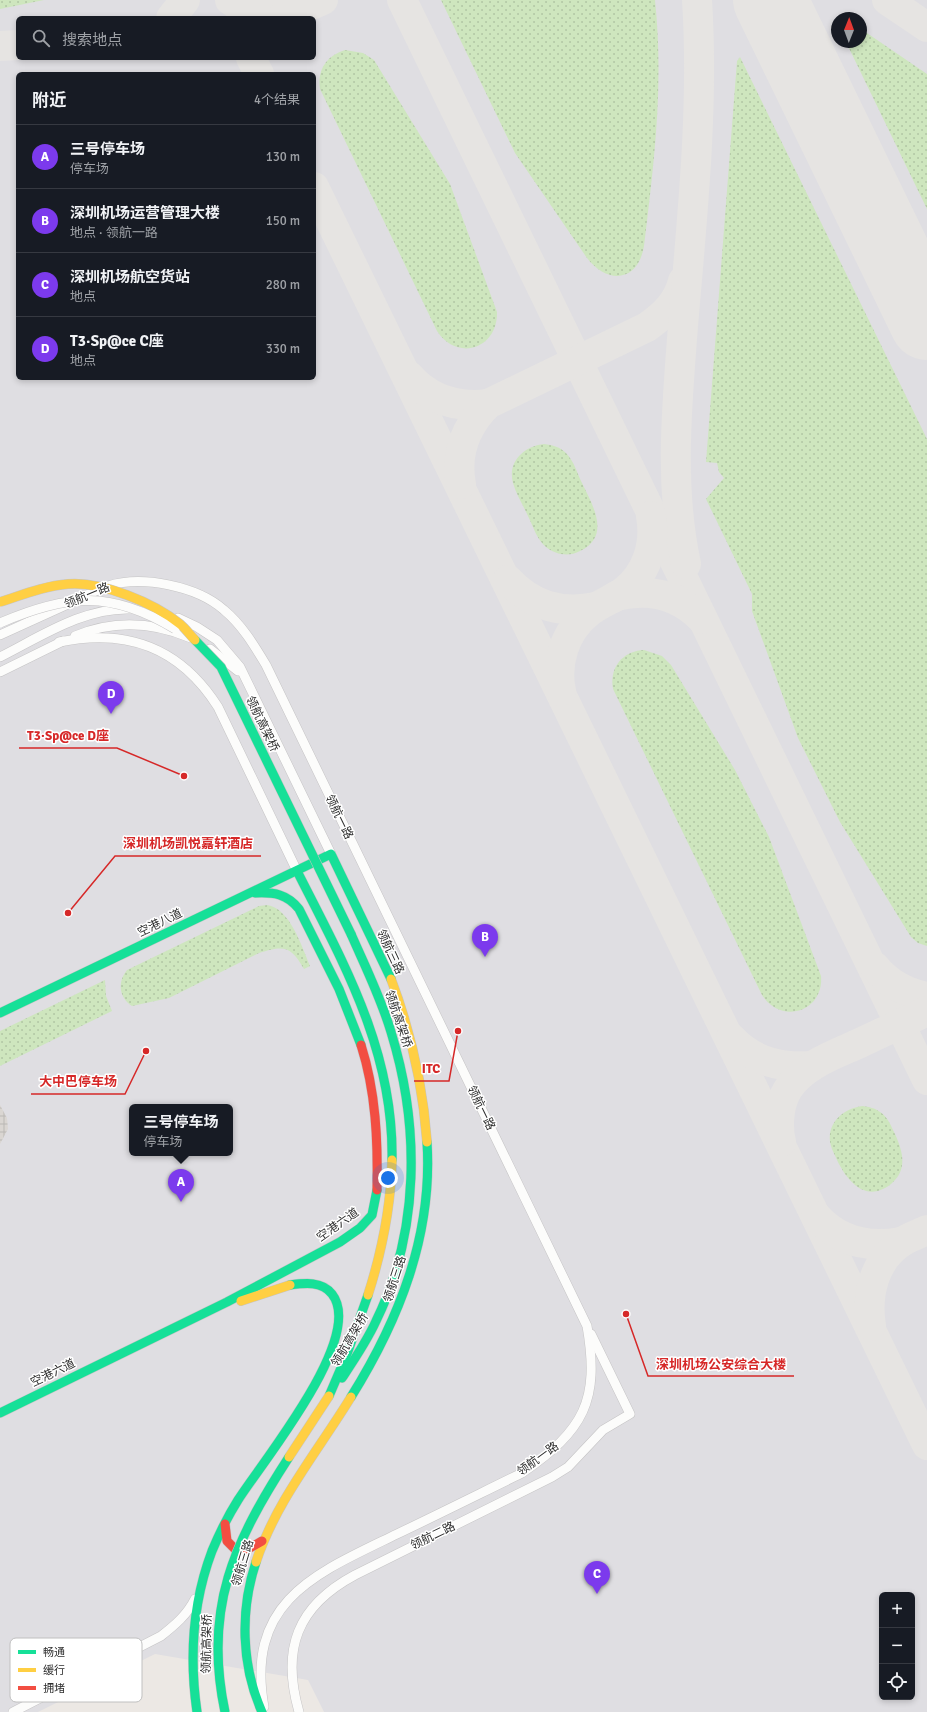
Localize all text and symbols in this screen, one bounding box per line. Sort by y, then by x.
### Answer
north arrow [831,12,867,48]
search box [16,16,316,60]
icon: search [30,27,52,49]
text: 搜索地点 [62,31,122,49]
text: 附近 [32,90,66,111]
text: 4个结果 [254,92,300,108]
text: 三号停车场 [70,140,145,158]
text: A [41,149,49,165]
text: 130 m [266,149,300,165]
text: 停车场 [70,161,109,177]
text: 深圳机场运营管理大楼 [70,204,220,222]
text: B [41,213,49,229]
text: 150 m [266,213,300,229]
text: 地点 · 领航一路 [70,225,158,241]
text: 深圳机场航空货站 [70,268,190,286]
text: C [41,277,49,293]
text: 280 m [266,277,300,293]
text: 地点 [70,289,96,305]
text: T3·Sp@ce C座 [70,332,164,350]
text: D [41,341,49,357]
text: 330 m [266,341,300,357]
text: 地点 [70,353,96,369]
street label: 领航一路 [62,580,112,612]
pin: D [98,681,124,714]
street label: 领航高架桥 [242,694,282,754]
callout: T3·Sp@ce D座 [19,723,117,748]
text: T3·Sp@ce D座 [27,728,109,744]
street label: 领航一路 [322,792,356,842]
callout: 深圳机场凯悦嘉轩酒店 [115,831,261,856]
text: 深圳机场凯悦嘉轩酒店 [123,836,253,852]
street label: 空港八道 [135,906,185,940]
pin: B [472,924,498,957]
street label: 领航三路 [373,927,407,977]
street label: 领航高架桥 [381,988,415,1050]
callout: ITC [414,1056,449,1081]
text: ITC [422,1061,440,1077]
callout: 大中巴停车场 [31,1069,125,1094]
text: 大中巴停车场 [39,1074,117,1090]
street label: 领航一路 [464,1083,498,1133]
popup [129,1104,233,1156]
text: 三号停车场 [143,1113,219,1131]
text: 停车场 [143,1134,183,1150]
your location [378,1168,398,1188]
pin: A [168,1169,194,1202]
street label: 空港六道 [314,1205,362,1245]
street label: 领航三路 [380,1254,410,1304]
street label: 领航高架桥 [328,1310,372,1370]
callout: 深圳机场公安综合大楼 [648,1351,794,1376]
street label: 空港六道 [28,1356,78,1390]
text: 深圳机场公安综合大楼 [656,1357,786,1373]
street label: 领航一路 [514,1439,562,1479]
street label: 领航二路 [408,1519,458,1553]
street label: 领航三路 [229,1538,257,1588]
pin: C [584,1561,610,1594]
map controls [879,1592,915,1700]
button: + [879,1592,915,1628]
street label: 领航高架桥 [199,1614,215,1674]
button: − [879,1628,915,1664]
legend [10,1638,142,1702]
text: 畅通 [43,1646,65,1659]
text: 缓行 [43,1664,65,1677]
button: locate [879,1664,915,1700]
text: 拥堵 [43,1682,65,1695]

